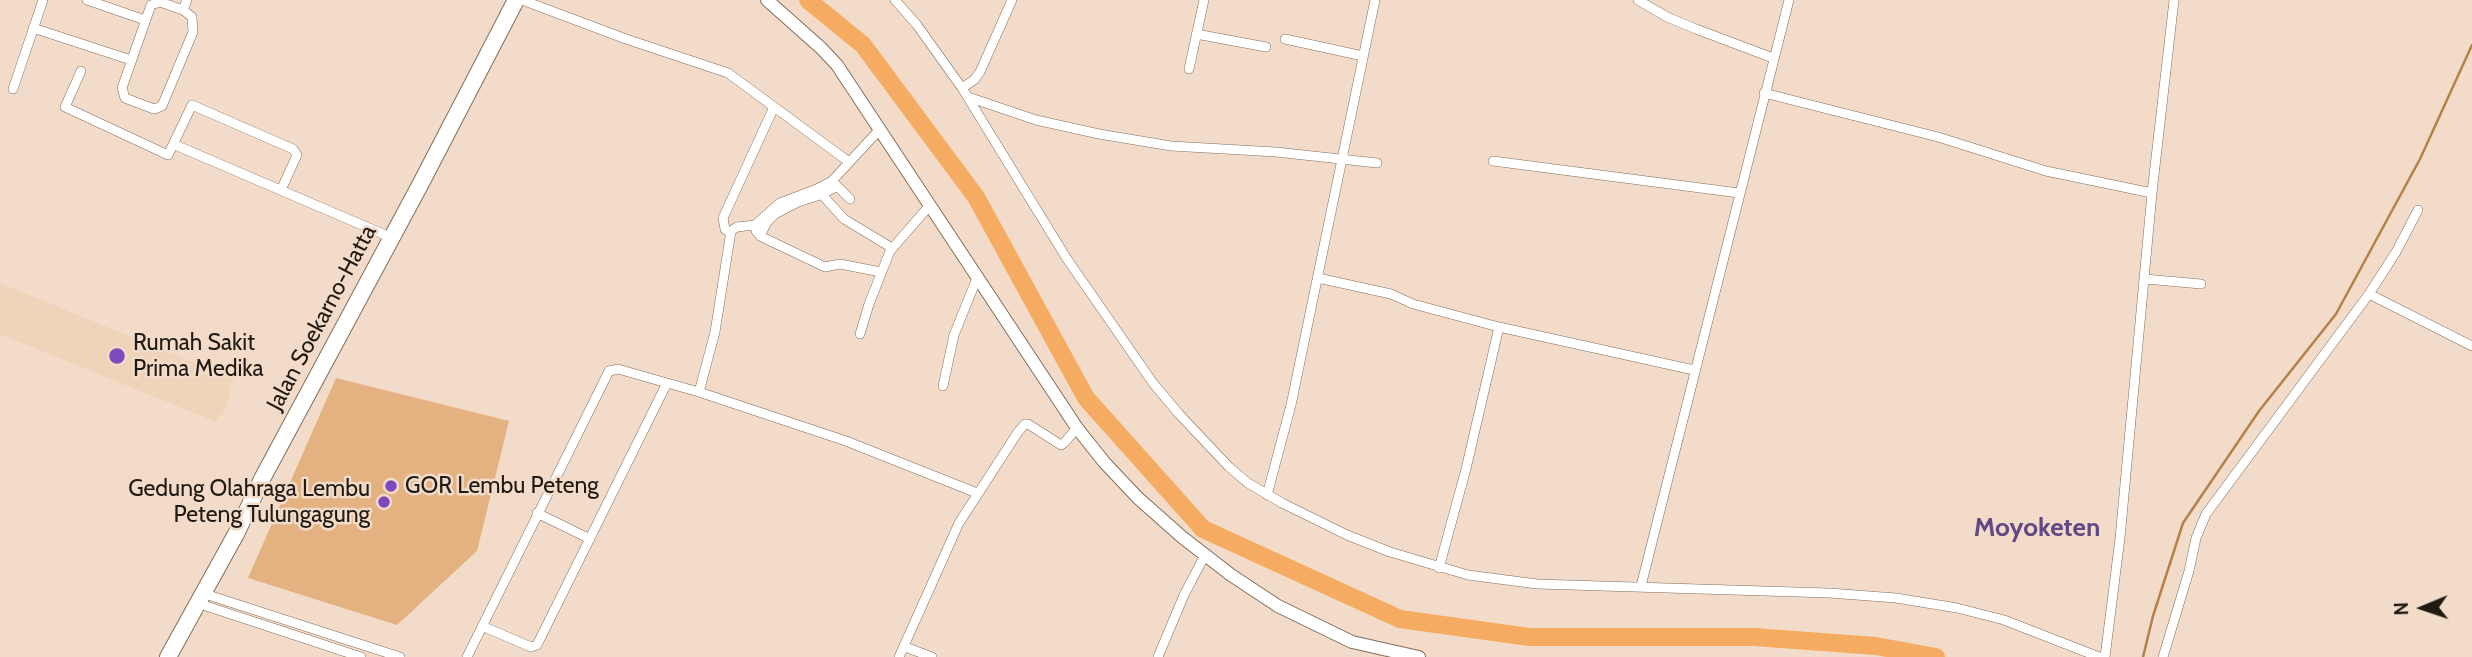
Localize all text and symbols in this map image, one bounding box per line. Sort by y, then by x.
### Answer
street label: Jalan Soekarno-Hatta [261,221,383,415]
place label: Rumah Sakit Prima Medika [133,329,264,383]
marker: Rumah Sakit Prima Medika [107,346,127,366]
place label: GOR Lembu Peteng [405,472,599,500]
place label: Gedung Olahraga Lembu Peteng Tulungagung [128,475,370,529]
marker: GOR Lembu Peteng [383,478,399,494]
marker: Gedung Olahraga Lembu Peteng Tulungagung [376,494,392,510]
district label: Moyoketen [1974,512,2100,544]
north arrow [2388,573,2458,643]
text: N [2390,602,2413,616]

